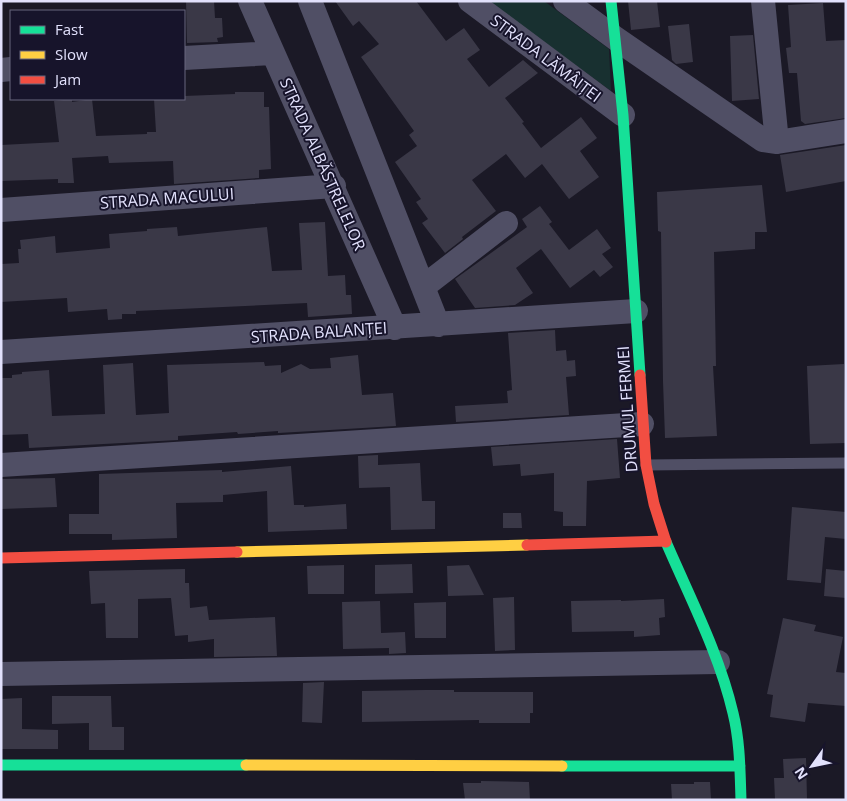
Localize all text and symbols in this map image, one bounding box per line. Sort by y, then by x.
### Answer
street label: STRADA LĂMÂIȚEI [486,9,606,107]
legend [10,10,185,100]
text: Fast [55,19,84,39]
text: Slow [55,44,88,64]
text: Jam [53,69,81,89]
street label: STRADA ALBĂSTRELELOR [275,74,371,254]
street label: STRADA MACULUI [99,182,235,214]
street label: STRADA BALANȚEI [250,316,388,348]
street label: DRUMUL FERMEI [612,345,642,473]
north arrow [787,741,837,791]
text: N [790,763,812,783]

